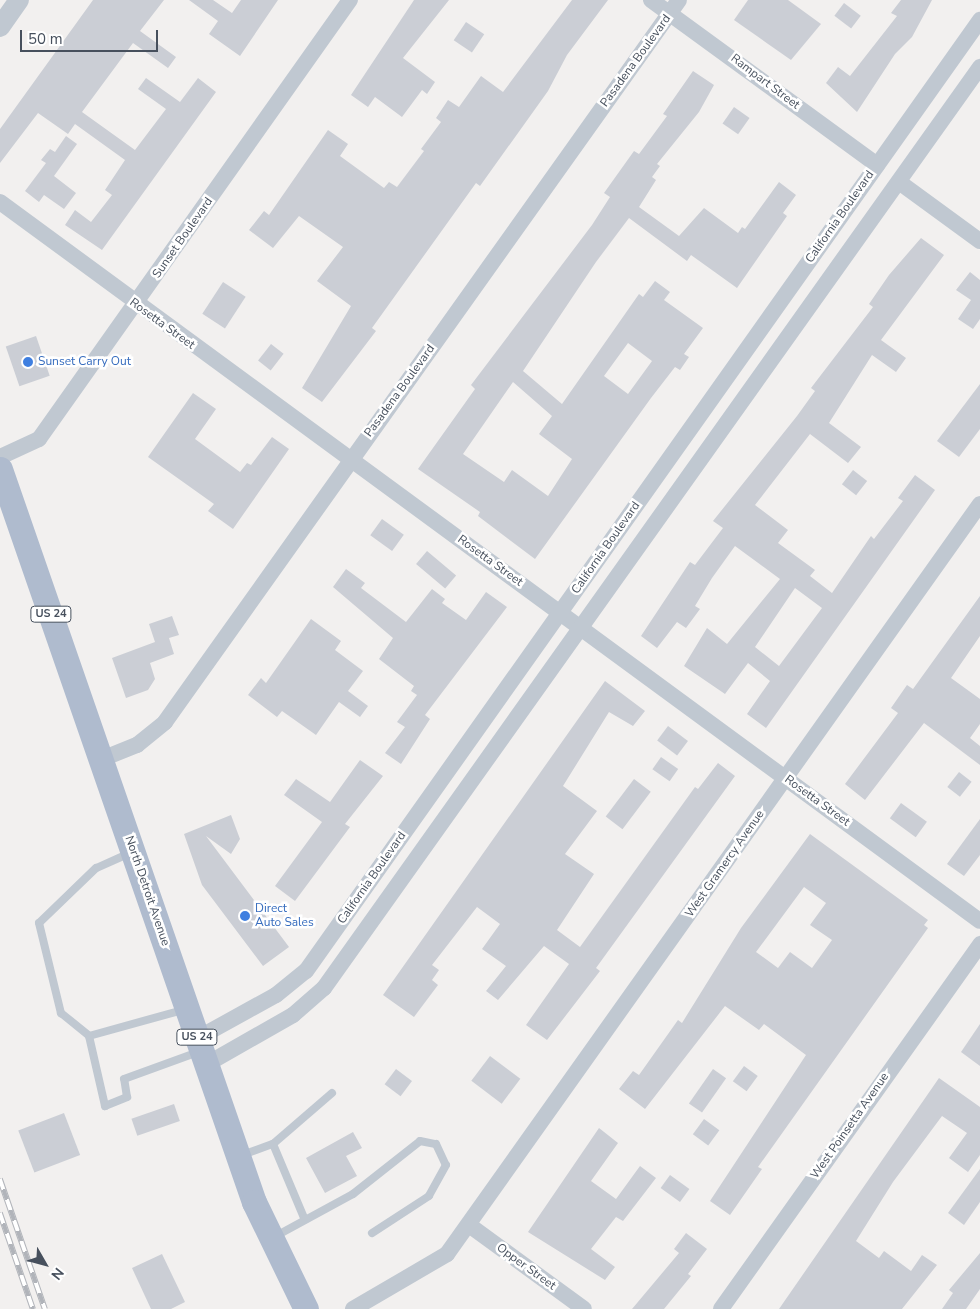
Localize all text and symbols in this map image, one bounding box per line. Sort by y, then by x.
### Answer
street label: Pasadena Boulevard [598,12,674,110]
scale bar [22,20,160,52]
text: 50 m [28,29,63,49]
street label: Rampart Street [728,51,802,113]
street label: California Boulevard [803,168,877,266]
street label: Sunset Boulevard [150,195,216,281]
street label: Rosetta Street [127,296,197,352]
street label: Pasadena Boulevard [362,342,438,440]
place label: Sunset Carry Out [38,355,131,369]
marker: Sunset Carry Out [22,356,34,368]
street label: California Boulevard [569,499,643,597]
street label: Rosetta Street [455,533,525,589]
road number: US 24 [30,606,72,622]
street label: Rosetta Street [782,773,852,829]
street label: West Gramercy Avenue [682,808,768,920]
street label: California Boulevard [335,829,409,927]
street label: North Detroit Avenue [121,834,173,948]
place label: Direct Auto Sales [255,902,314,930]
marker: Direct Auto Sales [239,910,251,922]
road number: US 24 [176,1028,218,1046]
street label: West Poinsetta Avenue [808,1070,892,1182]
north arrow [20,1239,70,1289]
street label: Opper Street [494,1241,558,1293]
text: N [47,1264,68,1284]

